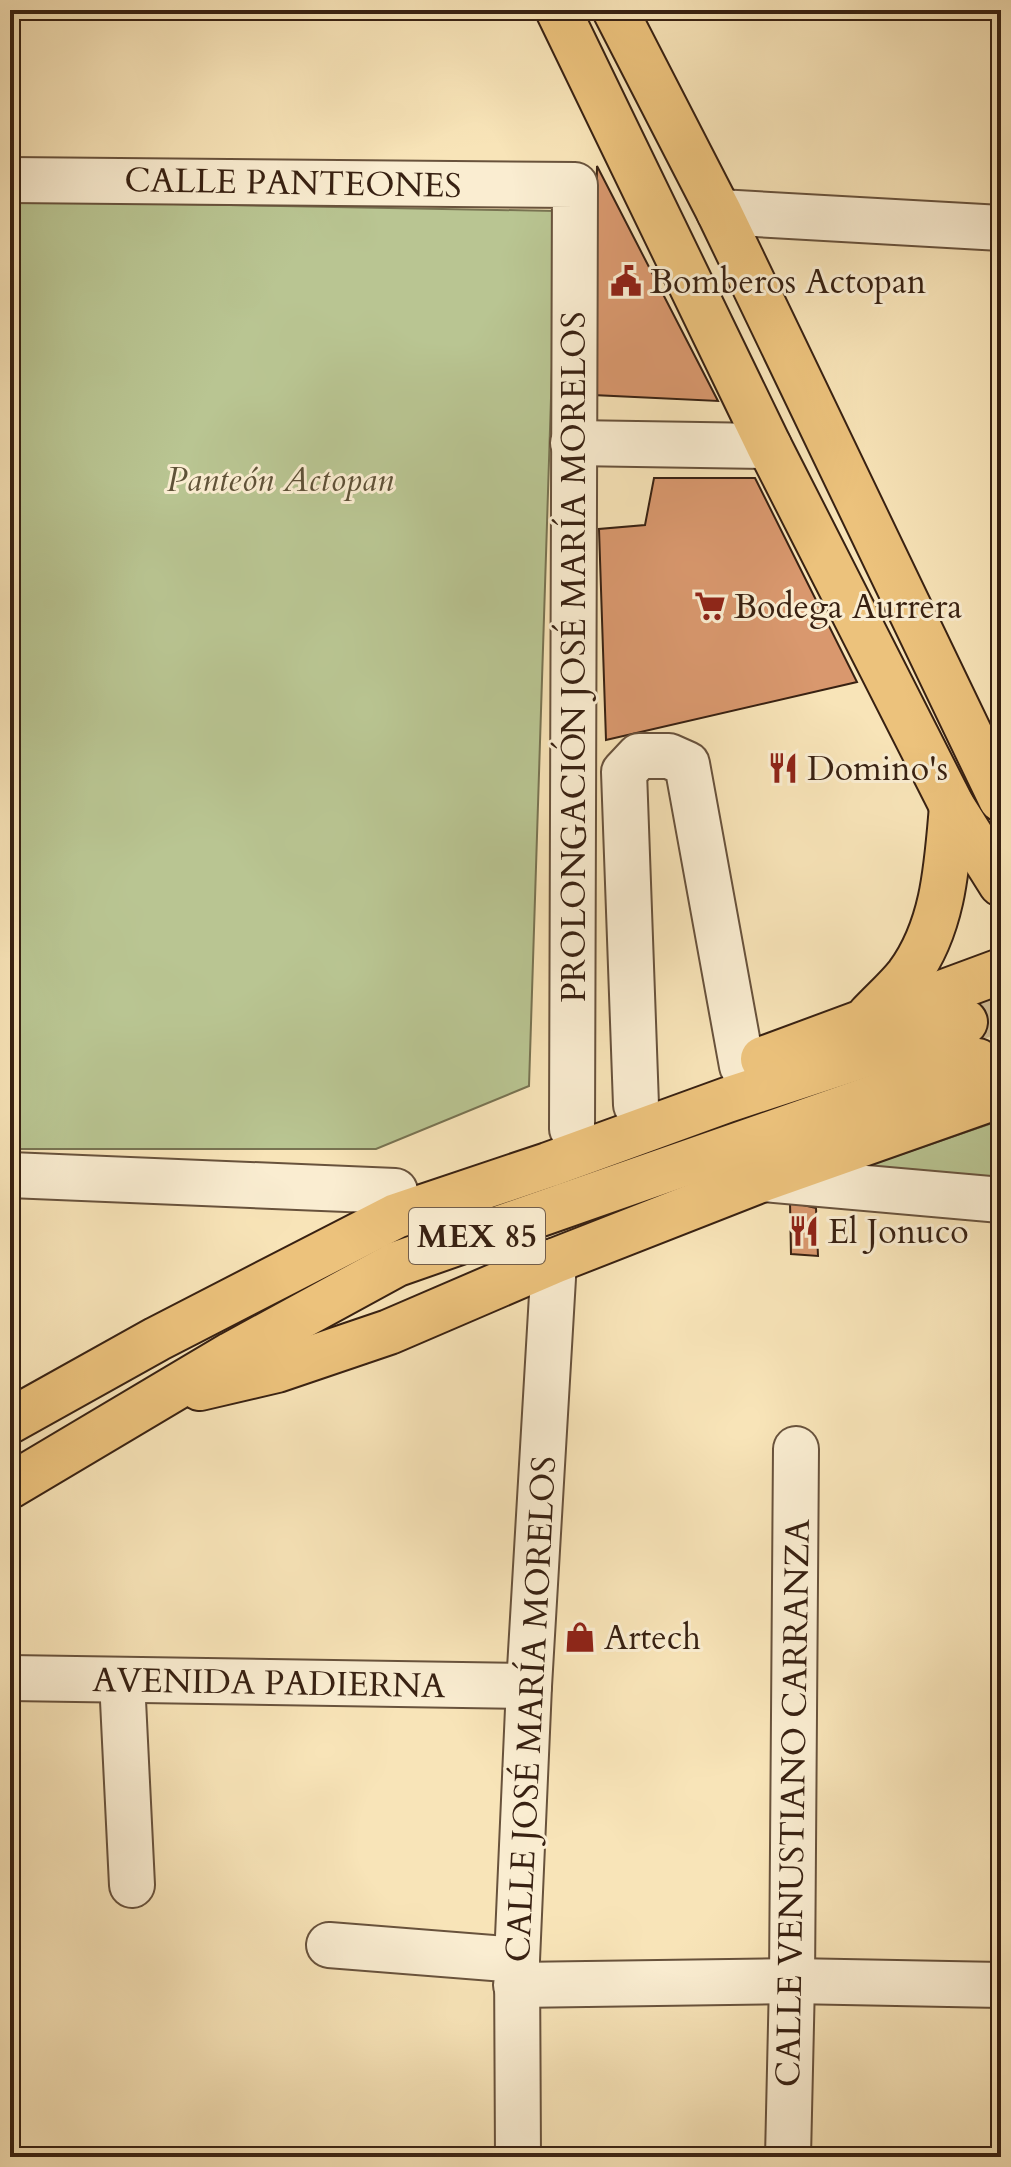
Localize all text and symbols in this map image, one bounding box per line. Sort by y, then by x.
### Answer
street label: CALLE PANTEONES [124,157,462,209]
place label: Bomberos Actopan [650,259,926,305]
public building icon: Bomberos Actopan [609,264,643,298]
street label: PROLONGACIÓN JOSÉ MARÍA MORELOS [550,311,597,1003]
park label: Panteón Actopan [167,457,394,503]
place label: Bodega Aurrera [734,584,962,630]
supermarket icon: Bodega Aurrera [693,589,727,623]
place label: Domino's [807,746,948,792]
restaurant icon: Domino's [766,751,800,785]
road number: MEX 85 [409,1208,545,1264]
place label: El Jonuco [828,1209,969,1255]
restaurant icon: El Jonuco [787,1214,821,1248]
street label: CALLE JOSÉ MARÍA MORELOS [495,1455,567,1963]
street label: CALLE VENUSTIANO CARRANZA [765,1518,821,2088]
place label: Artech [604,1615,701,1661]
shop icon: Artech [563,1620,597,1654]
street label: AVENIDA PADIERNA [92,1657,447,1709]

